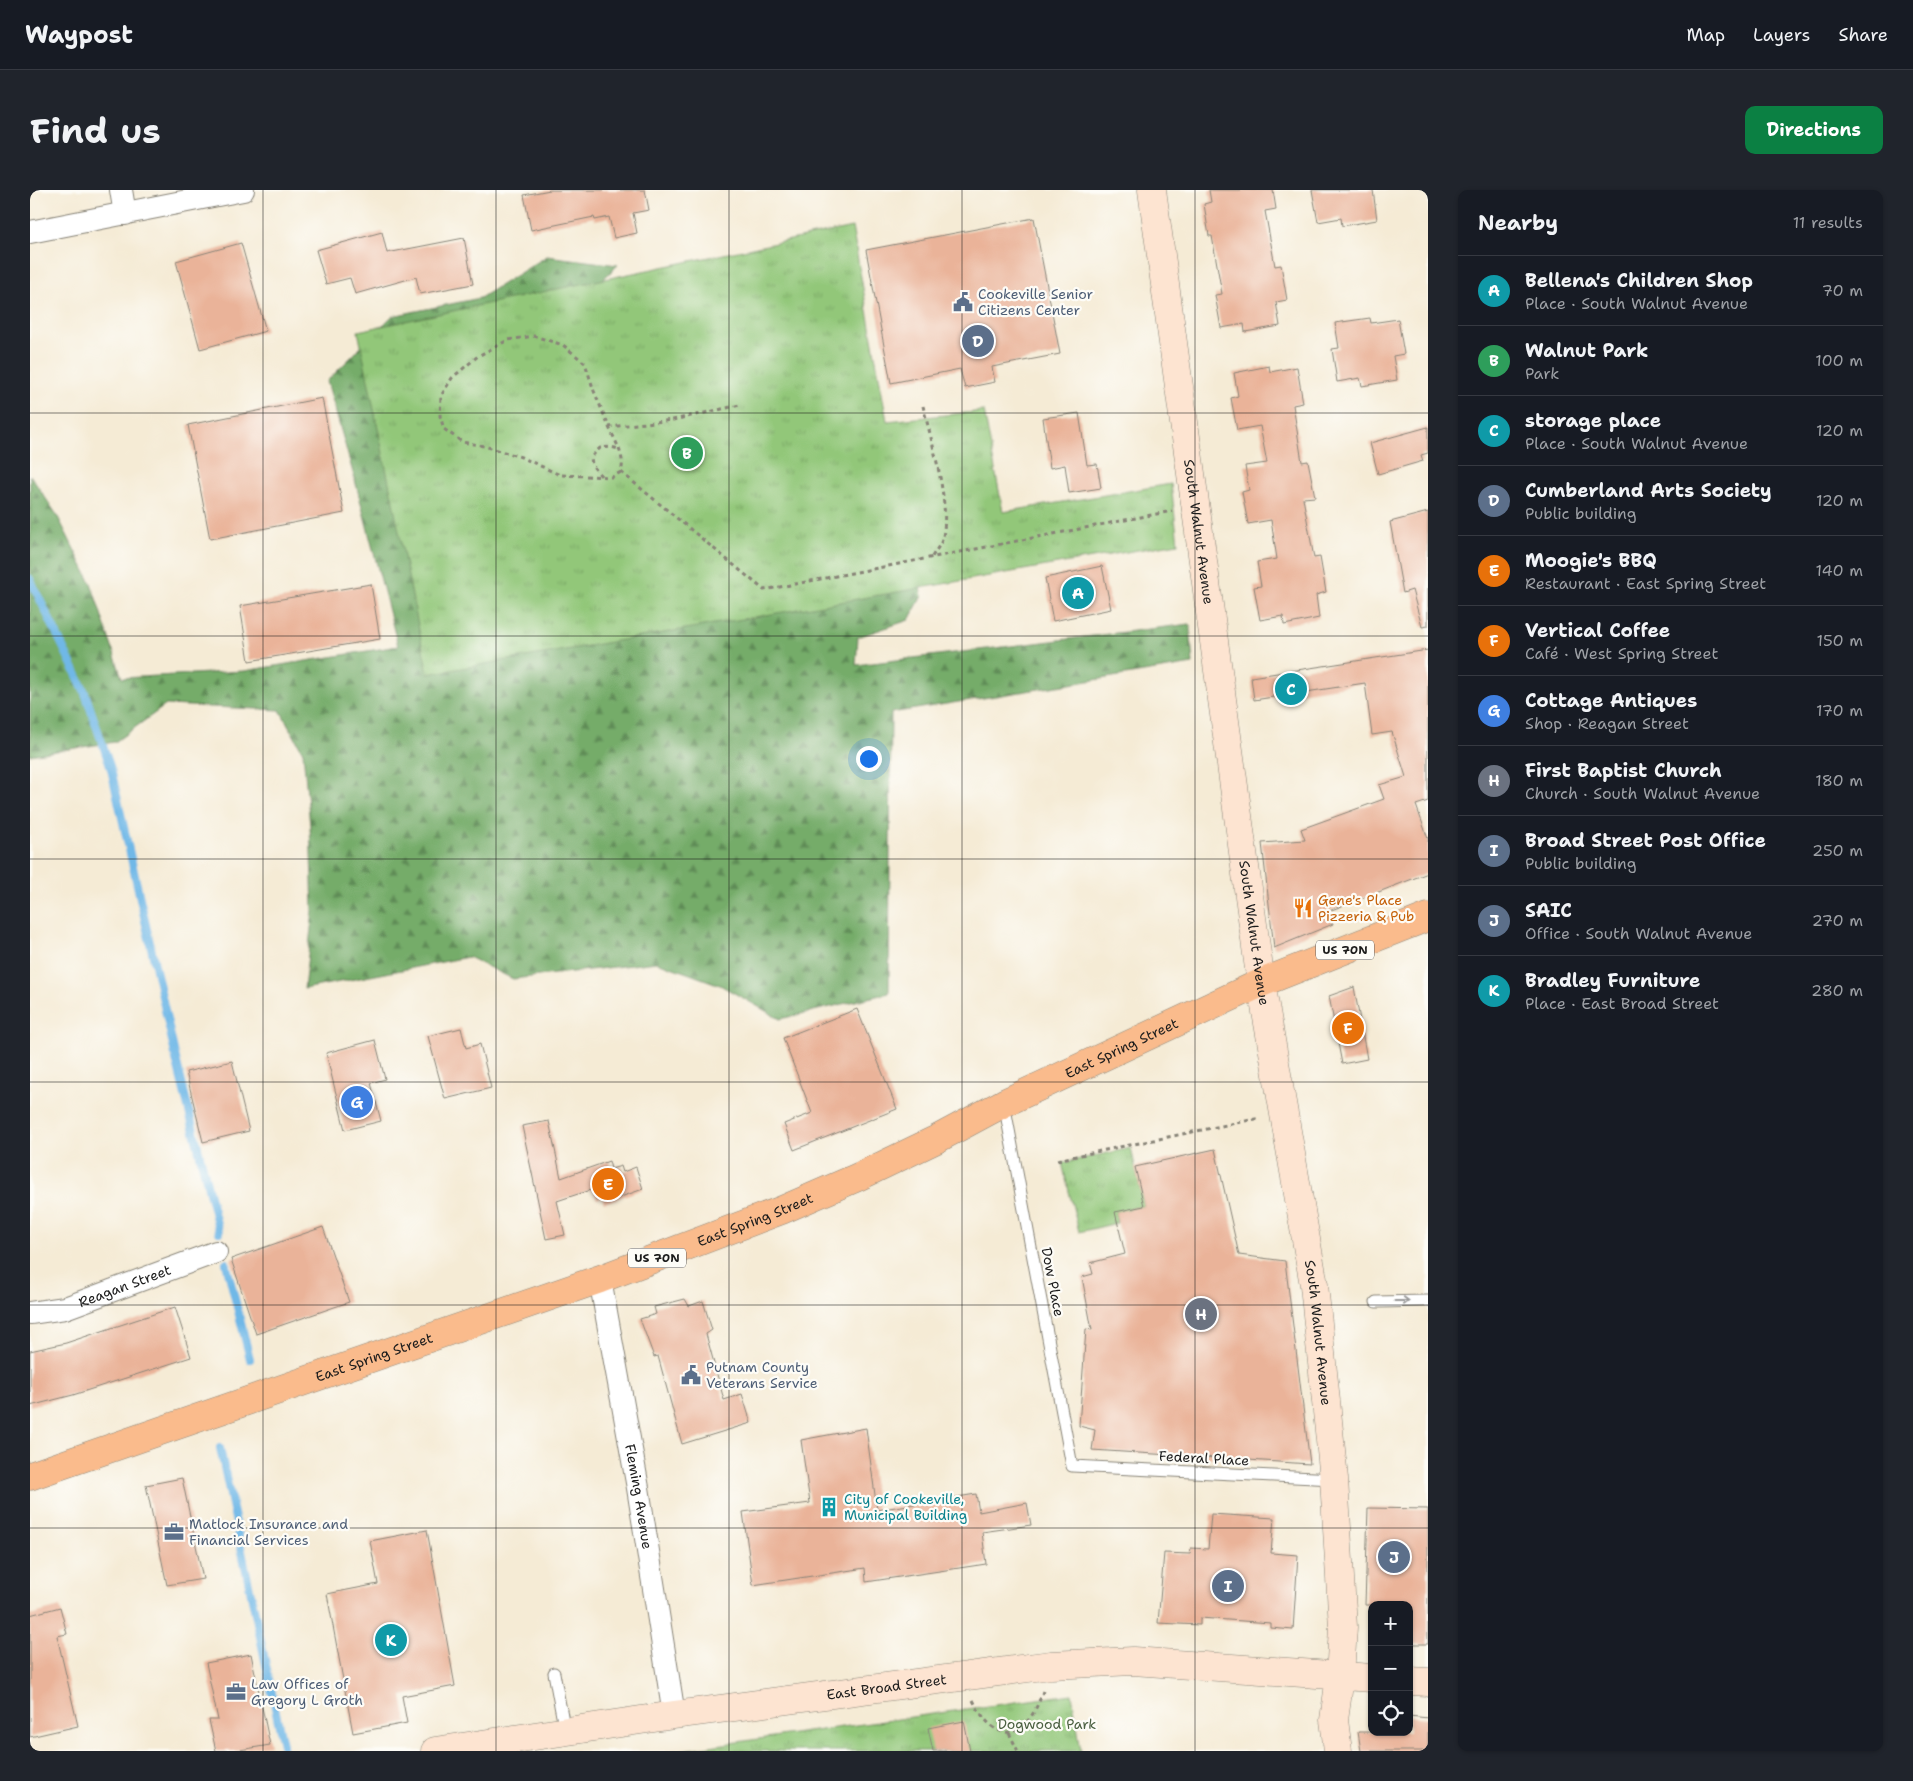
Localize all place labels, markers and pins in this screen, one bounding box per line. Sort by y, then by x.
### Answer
place label: Cookeville Senior Citizens Center [978,285,1094,319]
public building icon: Cookeville Senior Citizens Center [952,291,974,313]
pin: D [962,322,994,360]
pin: B [671,434,703,472]
pin: A [1062,574,1094,612]
pin: C [1275,670,1307,708]
place label: Gene's Place Pizzeria & Pub [1318,891,1414,925]
restaurant icon: Gene's Place Pizzeria & Pub [1292,897,1314,919]
pin: F [1332,1009,1364,1047]
pin: G [341,1083,373,1121]
pin: E [592,1165,624,1203]
pin: H [1185,1295,1217,1333]
place label: Putnam County Veterans Service [706,1358,818,1392]
public building icon: Putnam County Veterans Service [680,1364,702,1386]
place label: City of Cookeville, Municipal Building [844,1490,967,1524]
building icon: City of Cookeville, Municipal Building [818,1496,840,1518]
place label: Matlock Insurance and Financial Services [189,1515,348,1549]
office icon: Matlock Insurance and Financial Services [163,1521,185,1543]
pin: J [1378,1538,1410,1576]
pin: I [1212,1567,1244,1605]
pin: K [375,1621,407,1659]
place label: Law Offices of Gregory L Groth [251,1675,363,1709]
office icon: Law Offices of Gregory L Groth [225,1681,247,1703]

